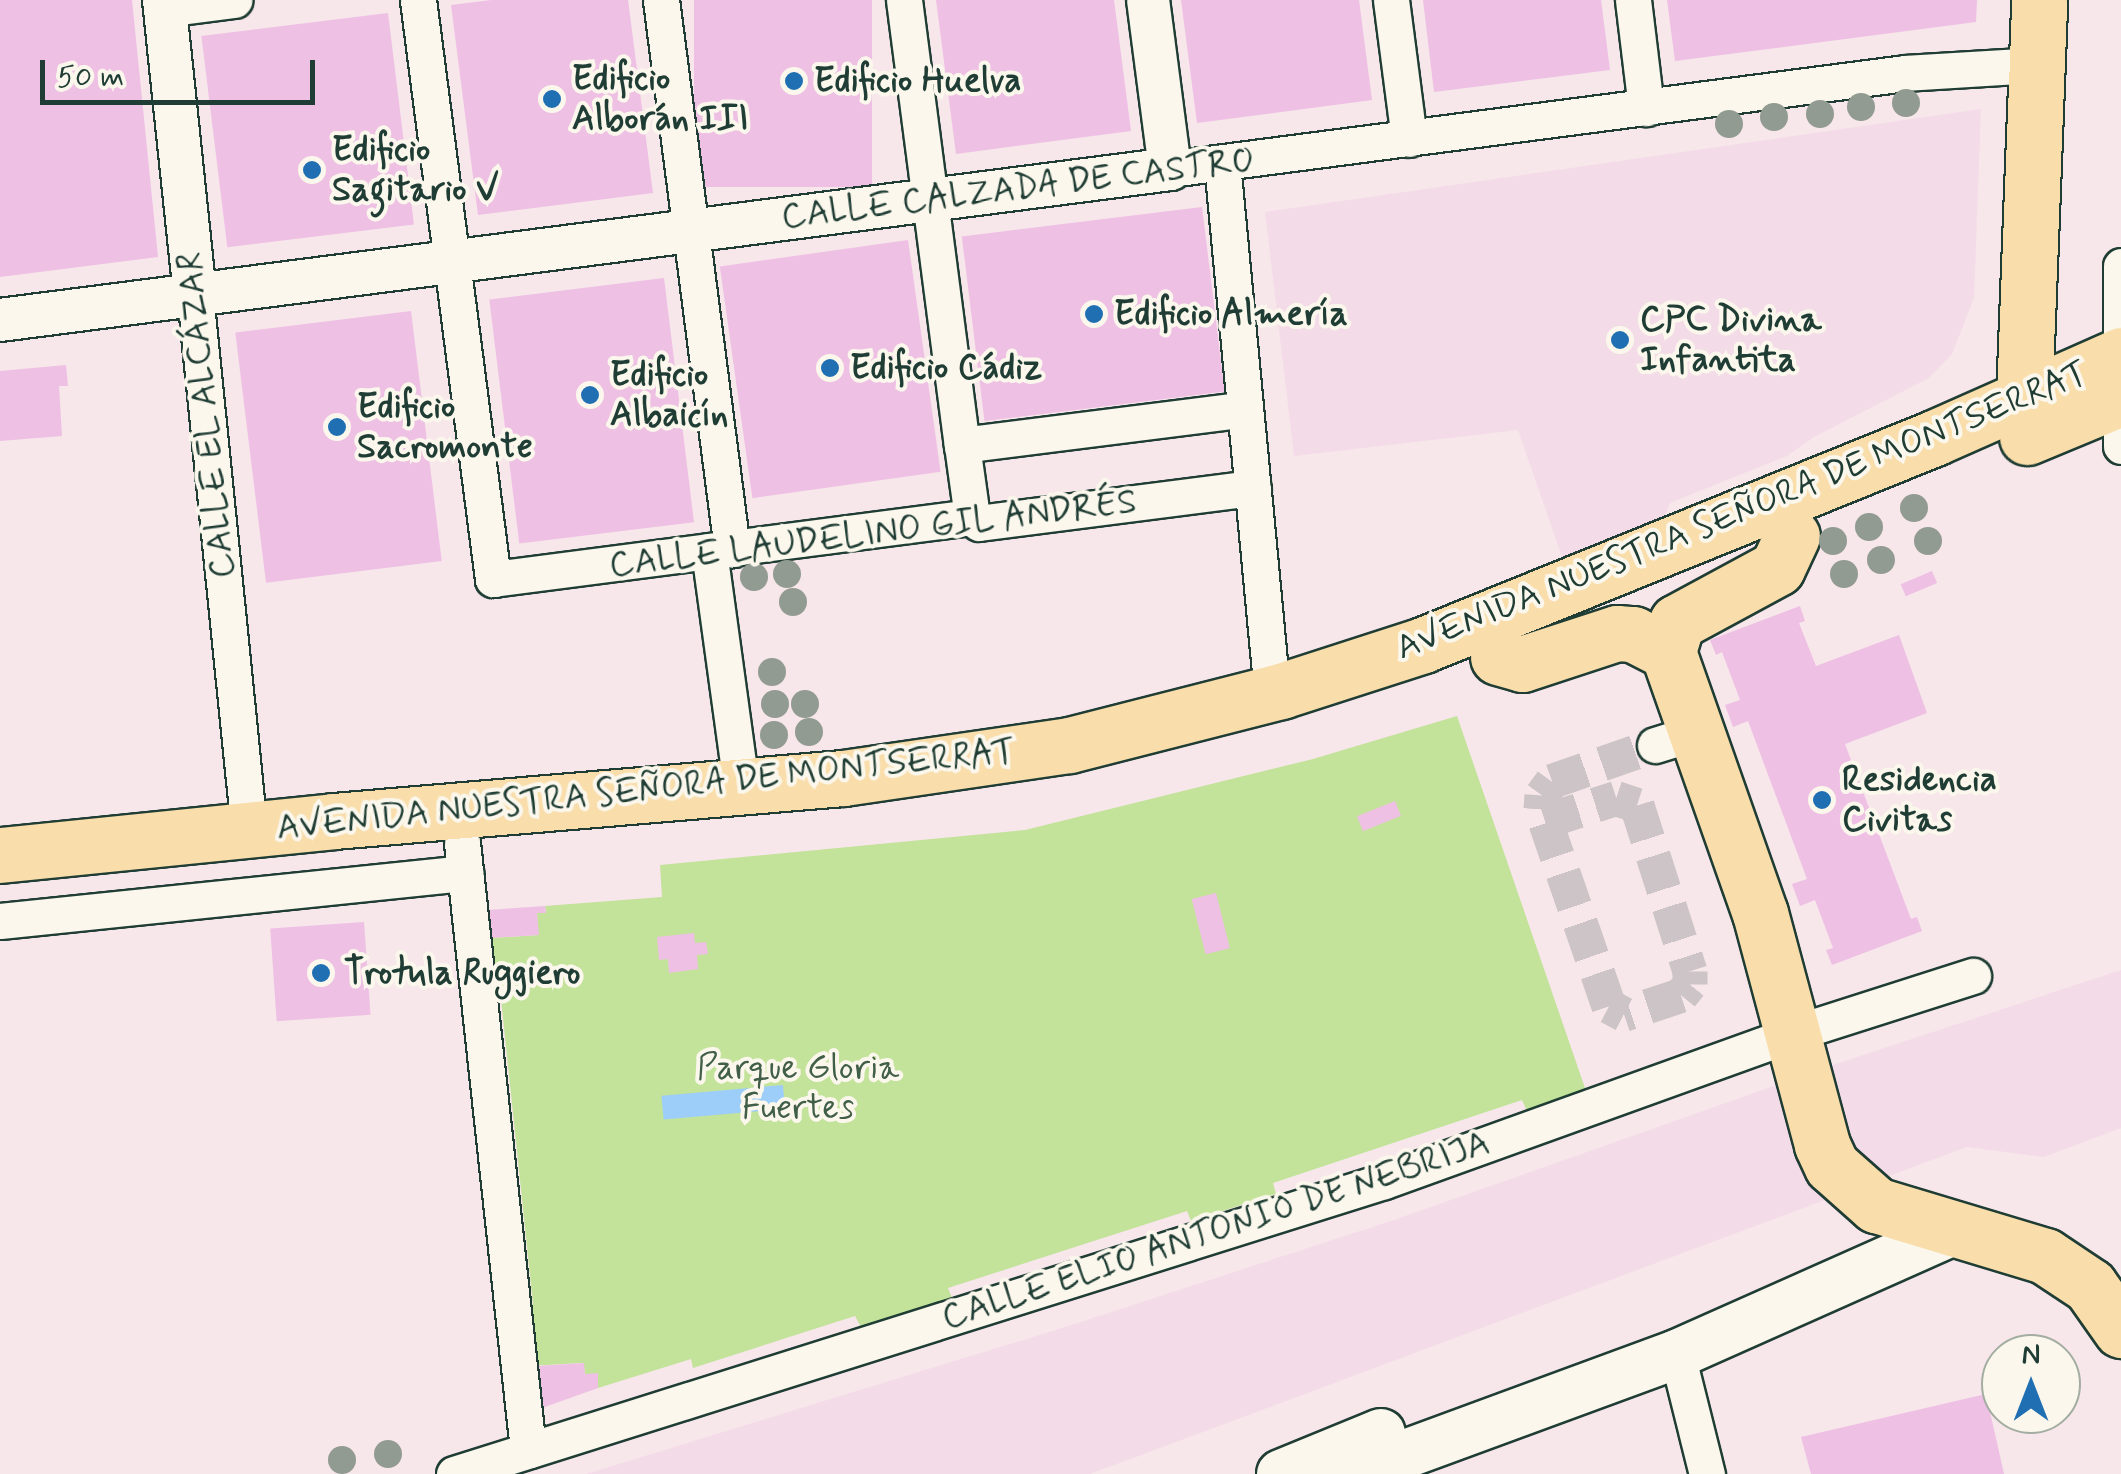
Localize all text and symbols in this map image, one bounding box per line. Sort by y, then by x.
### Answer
scale bar [45,40,320,102]
text: 50 m [57,58,124,97]
place label: Edificio Alborán III [572,58,748,140]
place label: Edificio Huelva [814,60,1020,102]
marker: Edificio Huelva [783,70,805,92]
marker: Edificio Alborán III [541,88,563,110]
place label: Edificio Sagitario V [332,129,499,211]
street label: CALLE CALZADA DE CASTRO [780,139,1256,239]
marker: Edificio Sagitario V [301,159,323,181]
street label: CALLE EL ALCÁZAR [169,249,245,581]
place label: Edificio Almería [1114,293,1346,335]
place label: CPC Divina Infantita [1640,299,1822,381]
marker: Edificio Almería [1083,303,1105,325]
marker: CPC Divina Infantita [1609,329,1631,351]
place label: Edificio Cádiz [850,347,1042,389]
street label: AVENIDA NUESTRA SEÑORA DE MONTSERRAT [1387,351,2097,671]
place label: Edificio Albaicín [610,354,728,436]
marker: Edificio Cádiz [819,357,841,379]
marker: Edificio Albaicín [579,384,601,406]
place label: Edificio Sacromonte [357,386,533,468]
marker: Edificio Sacromonte [326,416,348,438]
street label: CALLE LAUDELINO GIL ANDRÉS [608,481,1138,587]
street label: AVENIDA NUESTRA SEÑORA DE MONTSERRAT [271,730,1021,850]
place label: Residencia Civitas [1842,759,1997,841]
marker: Residencia Civitas [1811,789,1833,811]
place label: Trotula Ruggiero [344,952,585,994]
marker: Trotula Ruggiero [308,960,334,986]
park label: Parque Gloria Fuertes [697,1047,899,1129]
street label: CALLE ELIO ANTONIO DE NEBRIJA [935,1122,1497,1340]
north arrow [1981,1334,2081,1434]
text: N [2022,1337,2040,1374]

